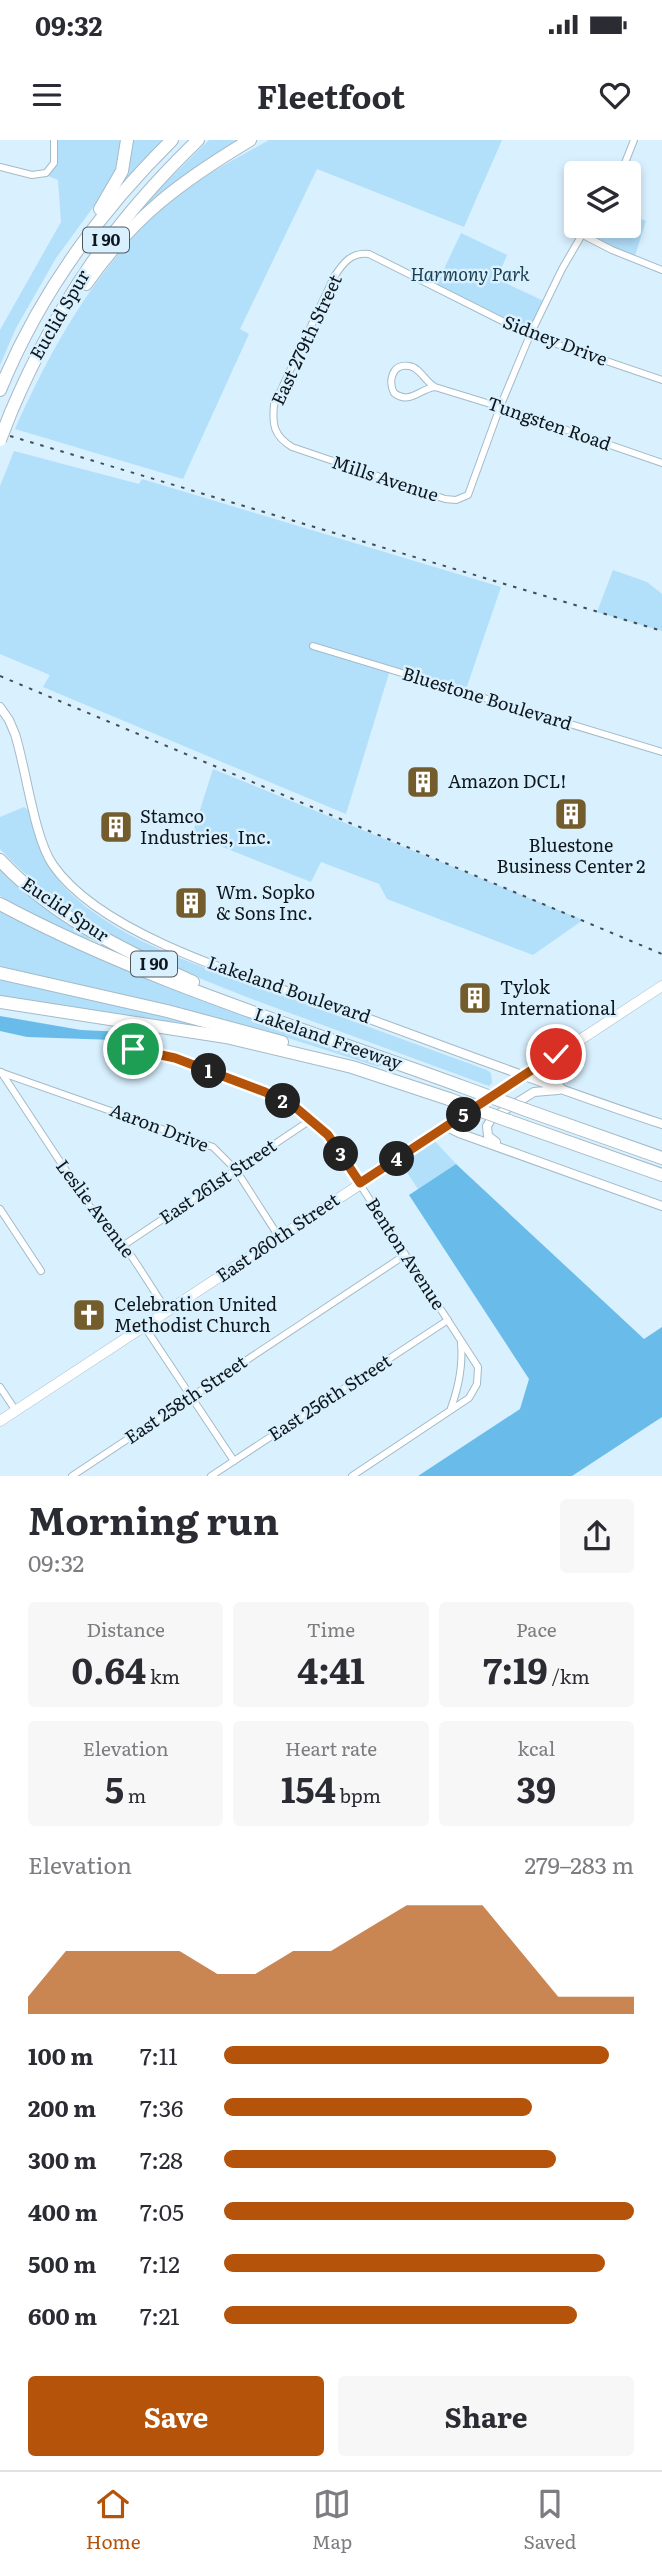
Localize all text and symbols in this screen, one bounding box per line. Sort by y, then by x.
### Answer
text: 09:32 [35,5,102,44]
text: Fleetfoot [257,71,405,119]
icon: menu [28,76,66,114]
icon: heart [596,76,634,114]
map controls [564,161,641,238]
button: layers [564,161,641,238]
road number: I 90 [83,228,129,253]
park label: Harmony Park [410,260,530,287]
street label: Euclid Spur [22,264,96,364]
street label: East 279th Street [263,269,348,409]
street label: Sidney Drive [499,307,612,372]
street label: Tungsten Road [484,389,615,456]
street label: Mills Avenue [329,448,442,508]
street label: Bluestone Boulevard [399,659,576,736]
building icon: Amazon DCL! [404,763,442,801]
place label: Amazon DCL! [448,767,566,794]
building icon: Bluestone Business Center 2 [552,795,590,833]
place label: Stamco Industries, Inc. [140,802,272,850]
building icon: Stamco Industries, Inc. [97,808,135,846]
place label: Bluestone Business Center 2 [497,831,645,879]
street label: Euclid Spur [17,870,115,948]
place label: Wm. Sopko & Sons Inc. [216,878,315,926]
building icon: Wm. Sopko & Sons Inc. [172,884,210,922]
street label: Lakeland Boulevard [204,948,375,1029]
road number: I 90 [131,951,177,976]
place label: Tylok International [500,973,616,1021]
building icon: Tylok International [456,979,494,1017]
street label: Lakeland Freeway [251,1000,407,1076]
pin [103,1019,163,1079]
pin [526,1024,586,1084]
icon: arrive [114,1030,152,1068]
icon: check [537,1035,575,1073]
pin: 1 [192,1054,227,1088]
text: 1 [205,1056,212,1084]
pin: 2 [266,1084,300,1118]
text: 2 [277,1086,288,1114]
street label: Aaron Drive [106,1095,213,1158]
pin: 5 [447,1098,482,1132]
text: 5 [458,1100,469,1128]
street label: East 261st Street [153,1131,282,1230]
pin: 3 [324,1136,358,1172]
text: 3 [335,1139,346,1167]
pin: 4 [380,1142,414,1176]
text: 4 [391,1144,402,1172]
street label: Leslie Avenue [50,1153,142,1263]
street label: East 260th Street [210,1185,345,1288]
street label: Benton Avenue [360,1192,453,1314]
place label: Celebration United Methodist Church [114,1290,277,1338]
church icon: Celebration United Methodist Church [70,1296,108,1334]
street label: East 256th Street [262,1346,397,1447]
street label: East 258th Street [119,1347,252,1450]
text: Morning run [28,1490,279,1547]
button: share [560,1499,634,1573]
text: 09:32 [28,1545,84,1579]
text: Distance [86,1615,165,1643]
text: Time [307,1615,355,1643]
text: Pace [516,1615,557,1643]
text: 0.64 [71,1643,146,1695]
text: 4:41 [297,1643,365,1695]
text: 7:19 [483,1643,548,1695]
text: km [146,1662,180,1690]
text: /km [548,1662,590,1690]
text: Elevation [83,1734,169,1762]
text: Heart rate [285,1734,377,1762]
text: kcal [518,1734,555,1762]
text: 5 [105,1762,124,1814]
text: 154 [281,1762,336,1814]
text: 39 [517,1762,556,1814]
text: m [124,1781,146,1809]
text: bpm [336,1781,381,1809]
text: Elevation [28,1847,132,1881]
text: 279–283 m [525,1847,634,1881]
text: 100 m [28,2038,93,2072]
text: 7:11 [140,2038,178,2072]
text: 200 m [28,2090,96,2124]
text: 7:36 [140,2090,183,2124]
text: 300 m [28,2142,97,2176]
text: 7:28 [140,2142,183,2176]
text: 400 m [28,2194,98,2228]
text: 7:05 [140,2194,184,2228]
text: 500 m [28,2246,96,2280]
text: 7:12 [140,2246,180,2280]
text: 600 m [28,2298,97,2332]
text: 7:21 [140,2298,180,2332]
button: Save [28,2376,324,2456]
button: Share [338,2376,634,2456]
tab: Home [86,2485,141,2555]
tab: Map [312,2485,352,2555]
tab: Saved [523,2485,576,2555]

